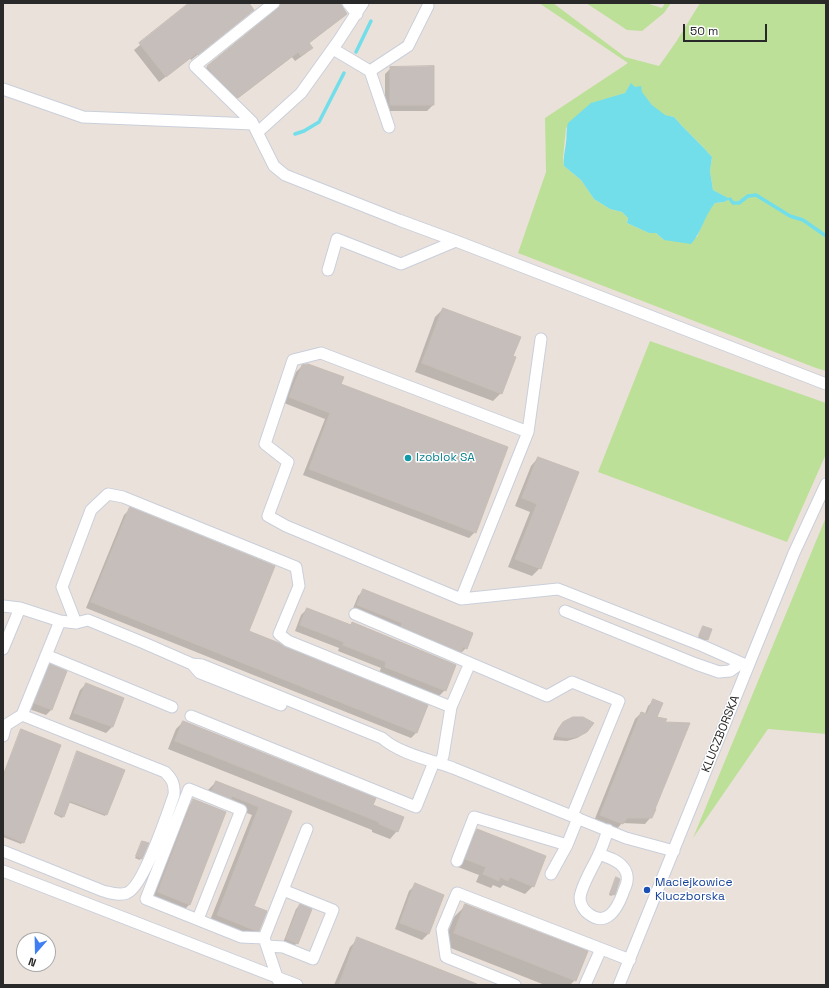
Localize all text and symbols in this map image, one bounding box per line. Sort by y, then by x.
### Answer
scale bar [685,16,769,42]
text: 50 m [690,23,718,39]
place label: Izoblok SA [416,451,475,465]
marker: Izoblok SA [403,453,413,463]
street label: KLUCZBORSKA [699,693,743,775]
place label: Maciejkowice Kluczborska [655,876,733,904]
marker: Maciejkowice Kluczborska [642,885,652,895]
north arrow [16,932,56,972]
text: N [26,954,38,970]

